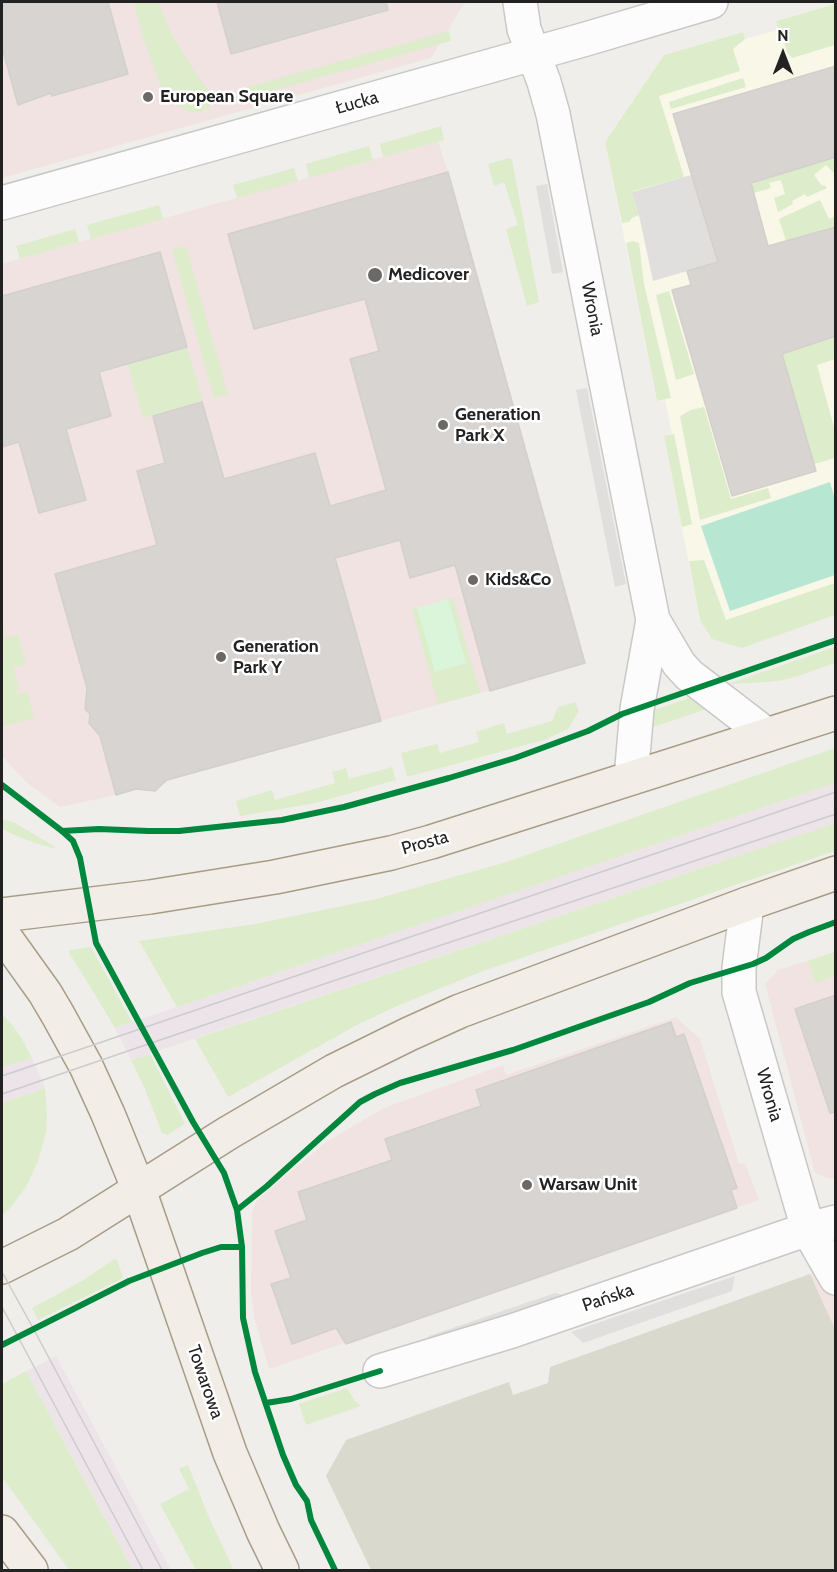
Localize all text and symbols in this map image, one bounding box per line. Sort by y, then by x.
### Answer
north arrow [753,24,813,84]
text: N [777,26,789,45]
place label: European Square [160,86,293,108]
street label: Łucka [333,87,381,119]
marker: European Square [141,90,155,104]
place label: Medicover [388,264,469,286]
marker: Medicover [366,266,384,284]
street label: Wronia [576,280,608,338]
place label: Generation Park X [455,404,541,446]
marker: Generation Park X [436,418,450,432]
place label: Kids&Co [485,569,551,591]
marker: Kids&Co [466,573,480,587]
place label: Generation Park Y [233,636,319,678]
marker: Generation Park Y [214,650,228,664]
street label: Prosta [399,826,451,860]
street label: Wronia [751,1066,787,1124]
place label: Warsaw Unit [539,1174,637,1196]
marker: Warsaw Unit [520,1178,534,1192]
street label: Pańska [580,1279,636,1317]
street label: Towarowa [182,1342,228,1422]

